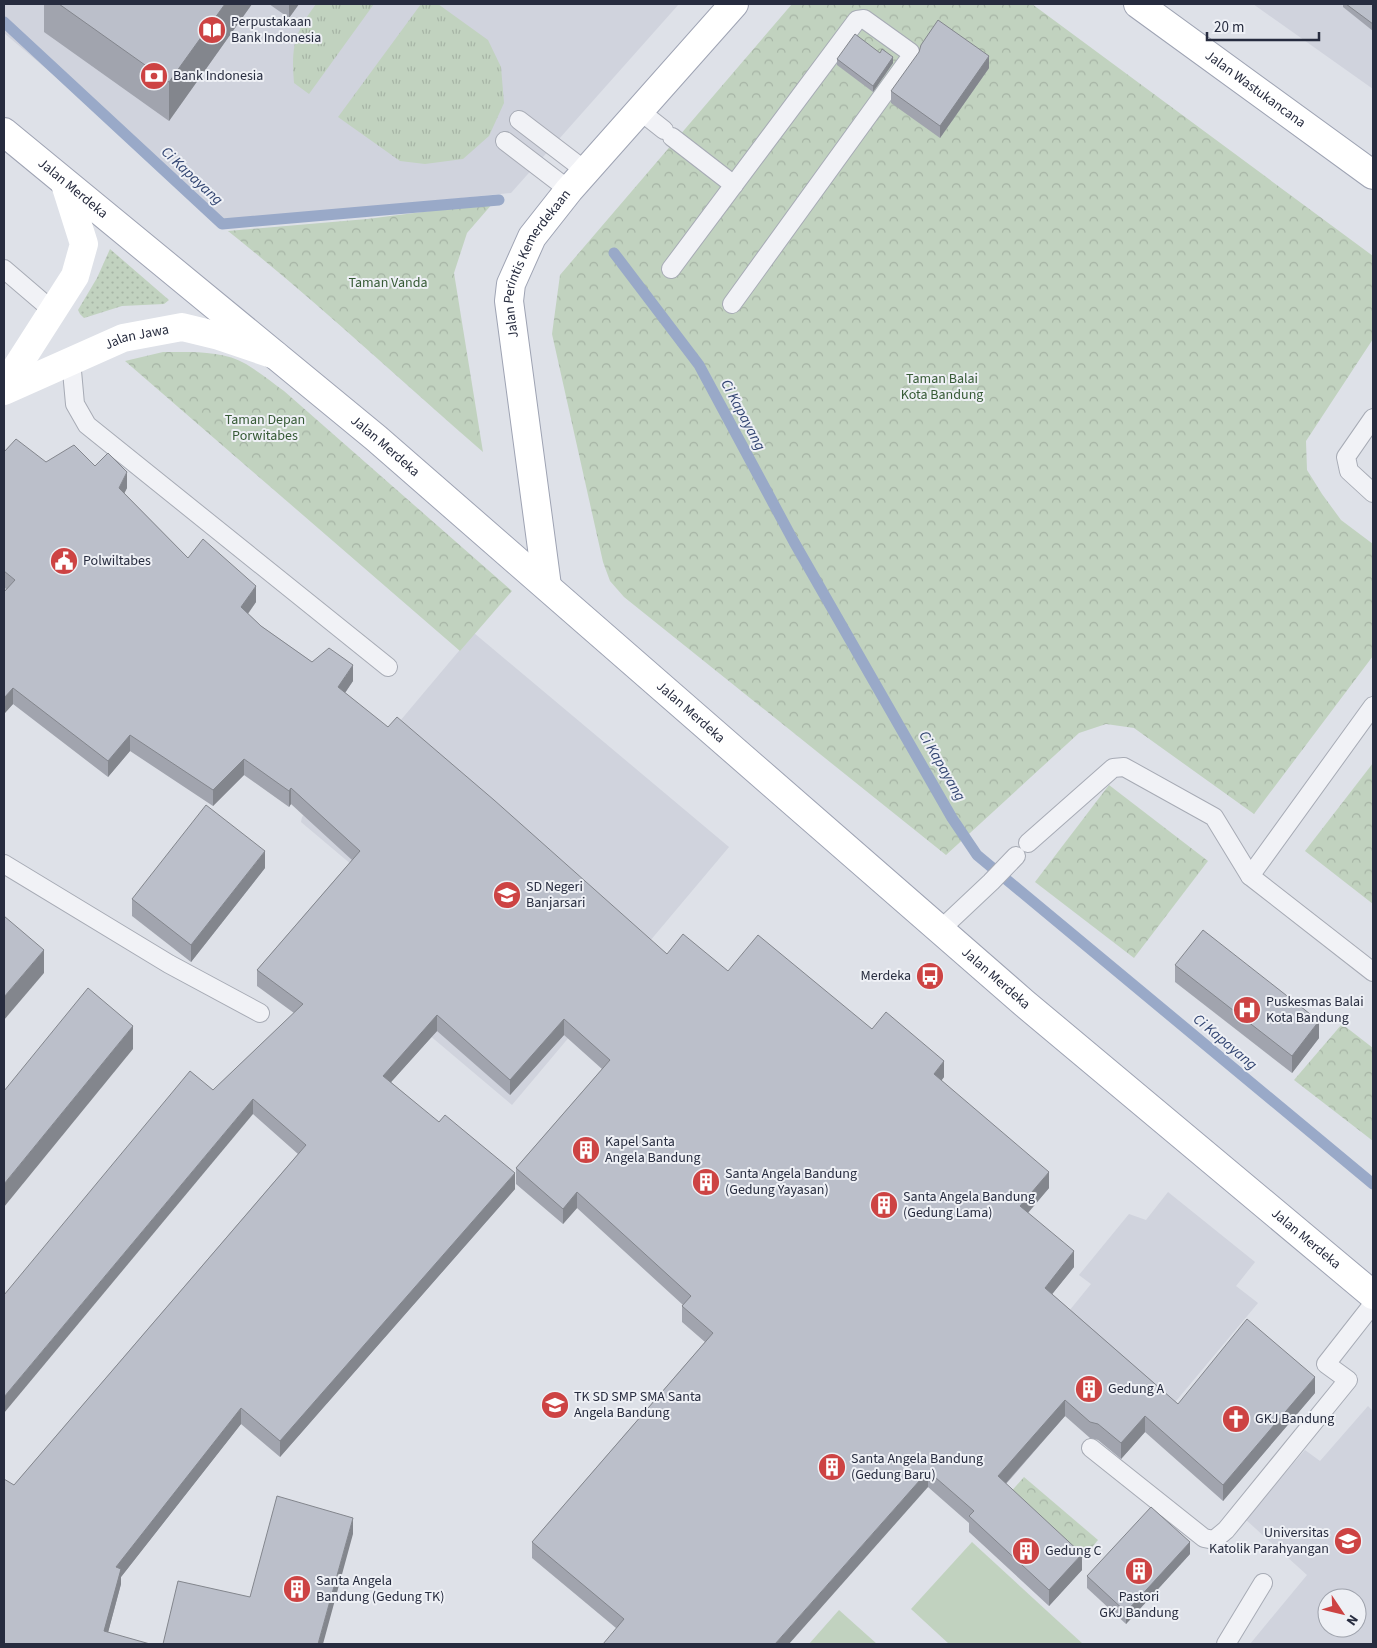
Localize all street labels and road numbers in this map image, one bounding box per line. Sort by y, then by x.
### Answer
street label: Jalan Wastukancana [1201,46,1310,133]
street label: Jalan Merdeka [33,154,112,223]
street label: Jalan Perintis Kemerdekaan [499,185,576,339]
street label: Jalan Jawa [101,320,171,355]
street label: Jalan Merdeka [346,411,424,482]
street label: Jalan Merdeka [652,677,729,748]
street label: Jalan Merdeka [957,943,1034,1014]
street label: Jalan Merdeka [1267,1204,1345,1274]

